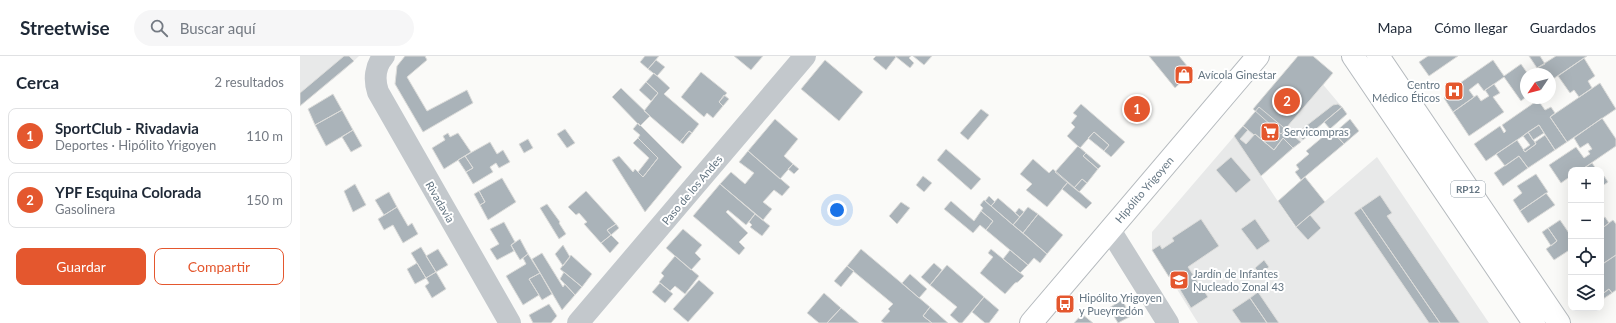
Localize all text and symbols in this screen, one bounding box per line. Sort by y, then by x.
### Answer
search box [134,10,414,46]
text: Streetwise [20,16,110,39]
icon: search [148,17,170,39]
text: Buscar aquí [180,19,256,37]
text: Mapa [1378,19,1412,36]
text: Cómo llegar [1434,19,1508,36]
text: Guardados [1530,19,1596,36]
shop icon: Avícola Ginestar [1173,64,1195,86]
place label: Avícola Ginestar [1198,68,1276,81]
north arrow [1520,68,1556,104]
text: Cerca [16,72,59,93]
text: 2 resultados [214,74,284,90]
place label: Centro Médico Éticos [1372,78,1440,104]
hospital icon: Centro Médico Éticos [1443,80,1465,102]
pin: 2 [1274,86,1300,116]
pin: 1 [1124,94,1150,124]
text: SportClub - Rivadavia [55,119,199,137]
supermarket icon: Servicompras [1259,121,1281,143]
place label: Servicompras [1284,125,1349,138]
text: 1 [26,128,34,144]
text: 110 m [246,128,283,144]
text: Deportes · Hipólito Yrigoyen [55,137,216,153]
street label: Paso de los Andes [659,152,725,227]
street label: Hipólito Yrigoyen [1112,154,1176,225]
map controls [1568,167,1604,311]
button: + [1568,167,1604,203]
street label: Rivadavia [423,179,458,225]
road number: RP12 [1451,181,1485,197]
text: YPF Esquina Colorada [55,183,201,201]
text: 2 [26,192,34,208]
text: 150 m [246,192,283,208]
your location [827,200,847,220]
text: Gasolinera [55,201,115,217]
button: − [1568,203,1604,239]
button: locate [1568,239,1604,275]
button: Guardar [16,248,146,285]
button: Compartir [154,248,284,285]
place label: Jardín de Infantes Nucleado Zonal 43 [1193,267,1284,293]
school or university icon: Jardín de Infantes Nucleado Zonal 43 [1168,269,1190,291]
button: layers [1568,275,1604,311]
place label: Hipólito Yrigoyen y Pueyrredón [1079,291,1162,317]
bus stop icon: Hipólito Yrigoyen y Pueyrredón [1054,293,1076,315]

